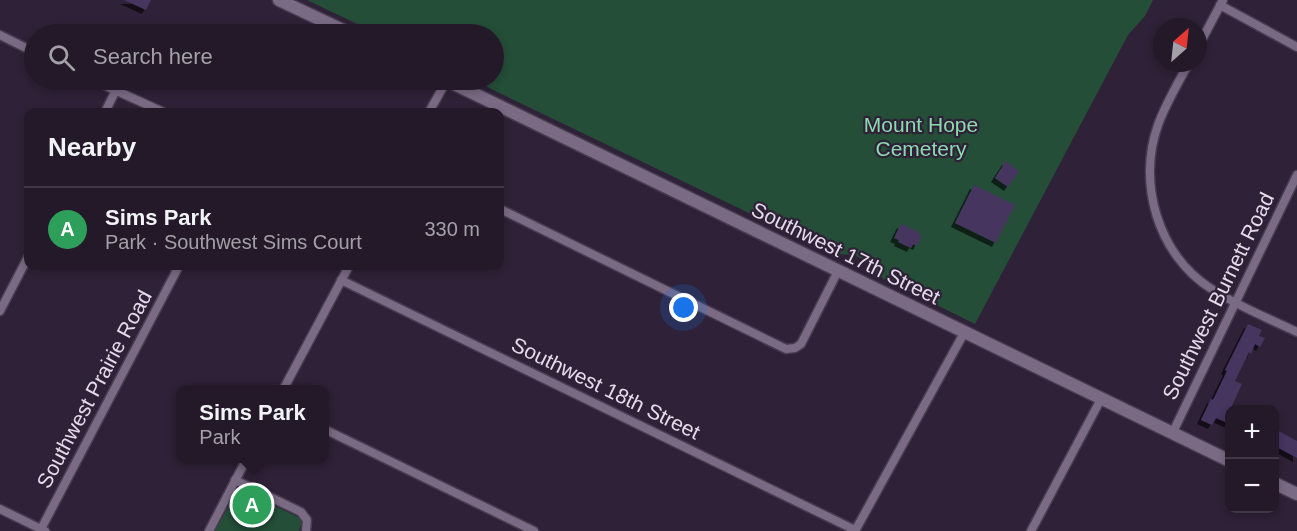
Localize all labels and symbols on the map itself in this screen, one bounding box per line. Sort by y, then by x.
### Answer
north arrow [1153,18,1207,72]
park label: Mount Hope Cemetery [864,113,978,160]
street label: Southwest Burnett Road [1158,189,1278,403]
street label: Southwest 17th Street [748,197,944,309]
street label: Southwest Prairie Road [32,286,156,492]
your location [669,293,698,322]
street label: Southwest 18th Street [508,332,704,444]
pin: A [232,482,272,528]

